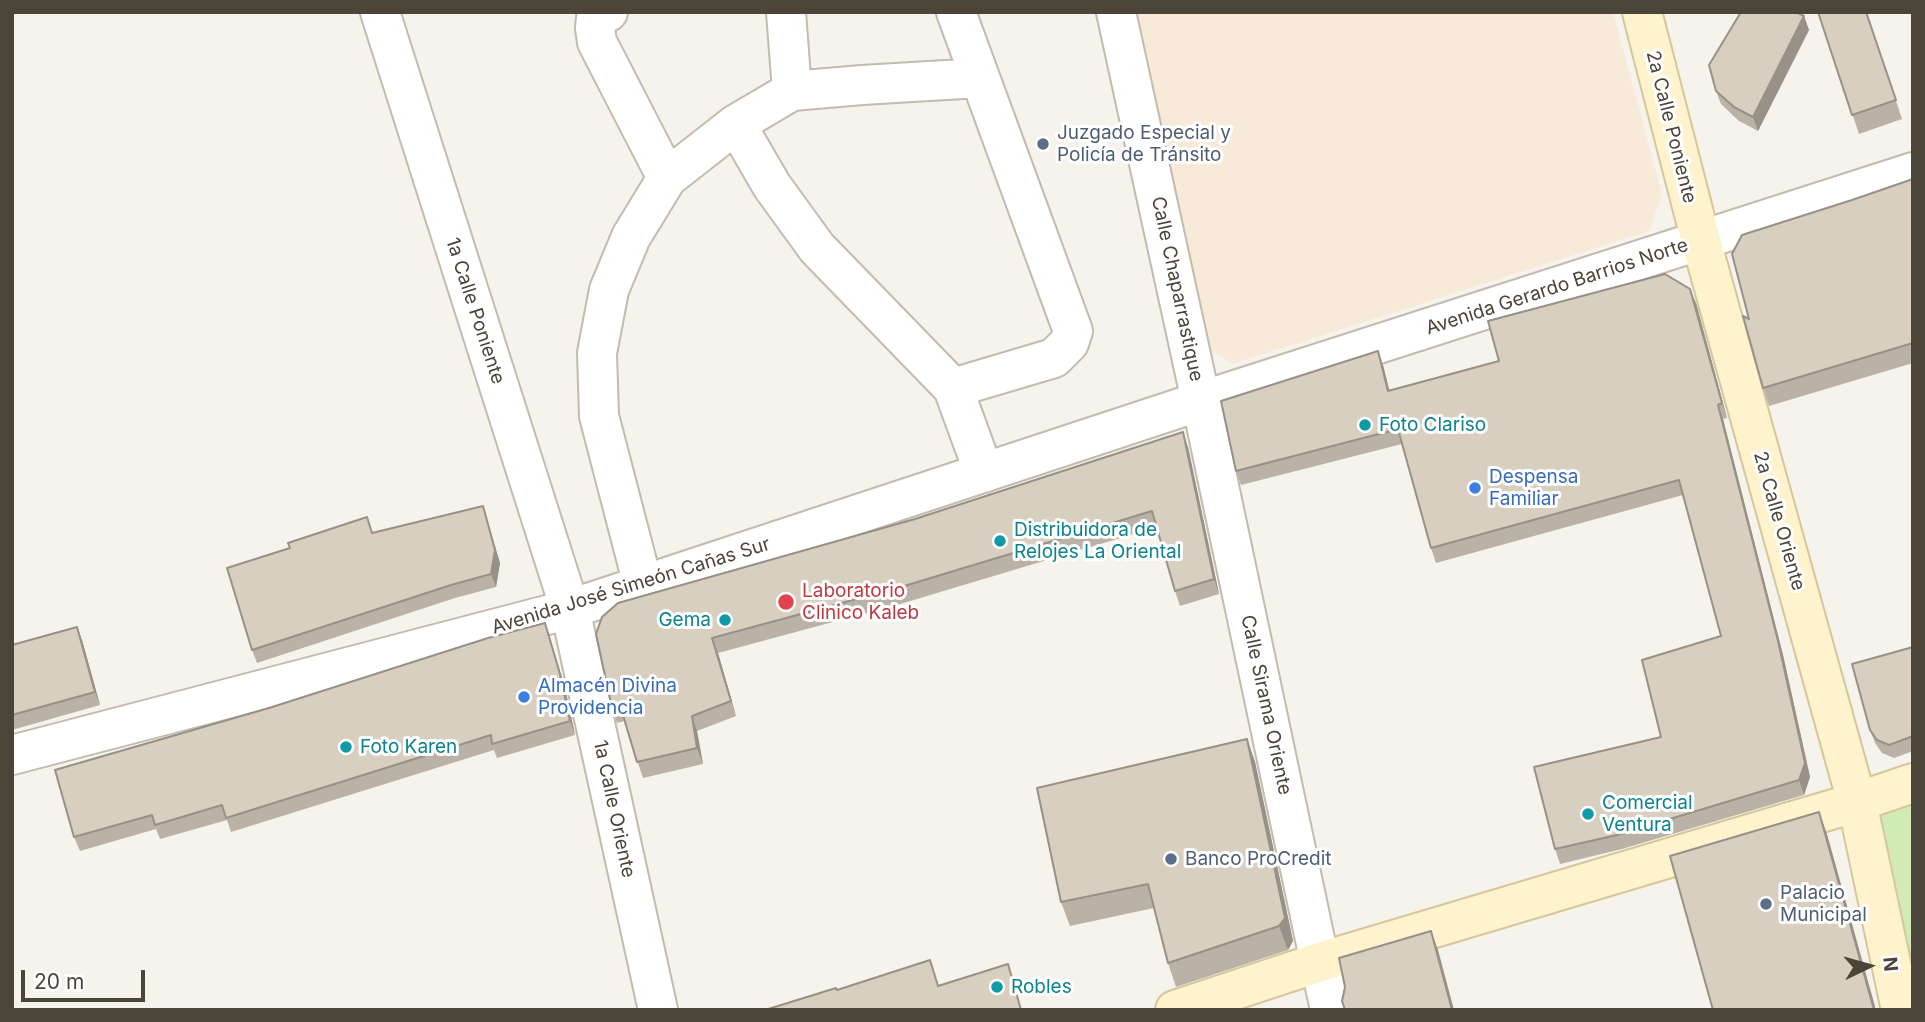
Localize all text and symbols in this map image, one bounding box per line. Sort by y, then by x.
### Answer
street label: 2a Calle Poniente [1641,48,1701,206]
place label: Juzgado Especial y Policía de Tránsito [1057,122,1231,166]
marker: Juzgado Especial y Policía de Tránsito [1035,136,1051,152]
street label: Calle Chaparrastique [1146,194,1208,384]
street label: Avenida Gerardo Barrios Norte [1423,234,1691,340]
street label: 1a Calle Poniente [441,235,509,387]
place label: Foto Clariso [1379,414,1486,436]
marker: Foto Clariso [1357,417,1373,433]
street label: 2a Calle Oriente [1748,449,1810,593]
place label: Despensa Familiar [1489,466,1578,510]
marker: Despensa Familiar [1467,480,1483,496]
place label: Distribuidora de Relojes La Oriental [1014,519,1181,563]
street label: Avenida José Simeón Cañas Sur [489,533,773,639]
marker: Distribuidora de Relojes La Oriental [992,533,1008,549]
place label: Laboratorio Clinico Kaleb [802,580,919,624]
marker: Laboratorio Clinico Kaleb [776,592,796,612]
place label: Gema [658,609,711,631]
marker: Gema [717,612,733,628]
street label: Calle Sirama Oriente [1236,613,1296,797]
place label: Almacén Divina Providencia [538,675,677,719]
marker: Almacén Divina Providencia [516,689,532,705]
place label: Foto Karen [360,736,457,758]
street label: 1a Calle Oriente [588,738,640,880]
marker: Foto Karen [338,739,354,755]
place label: Comercial Ventura [1602,792,1693,836]
marker: Comercial Ventura [1580,806,1596,822]
place label: Banco ProCredit [1185,848,1332,870]
marker: Banco ProCredit [1163,851,1179,867]
place label: Palacio Municipal [1780,882,1867,926]
marker: Palacio Municipal [1758,896,1774,912]
north arrow [1834,931,1904,1001]
scale bar [24,956,149,1000]
text: N [1878,956,1903,972]
text: 20 m [34,969,84,994]
place label: Robles [1011,976,1072,998]
marker: Robles [989,979,1005,995]

